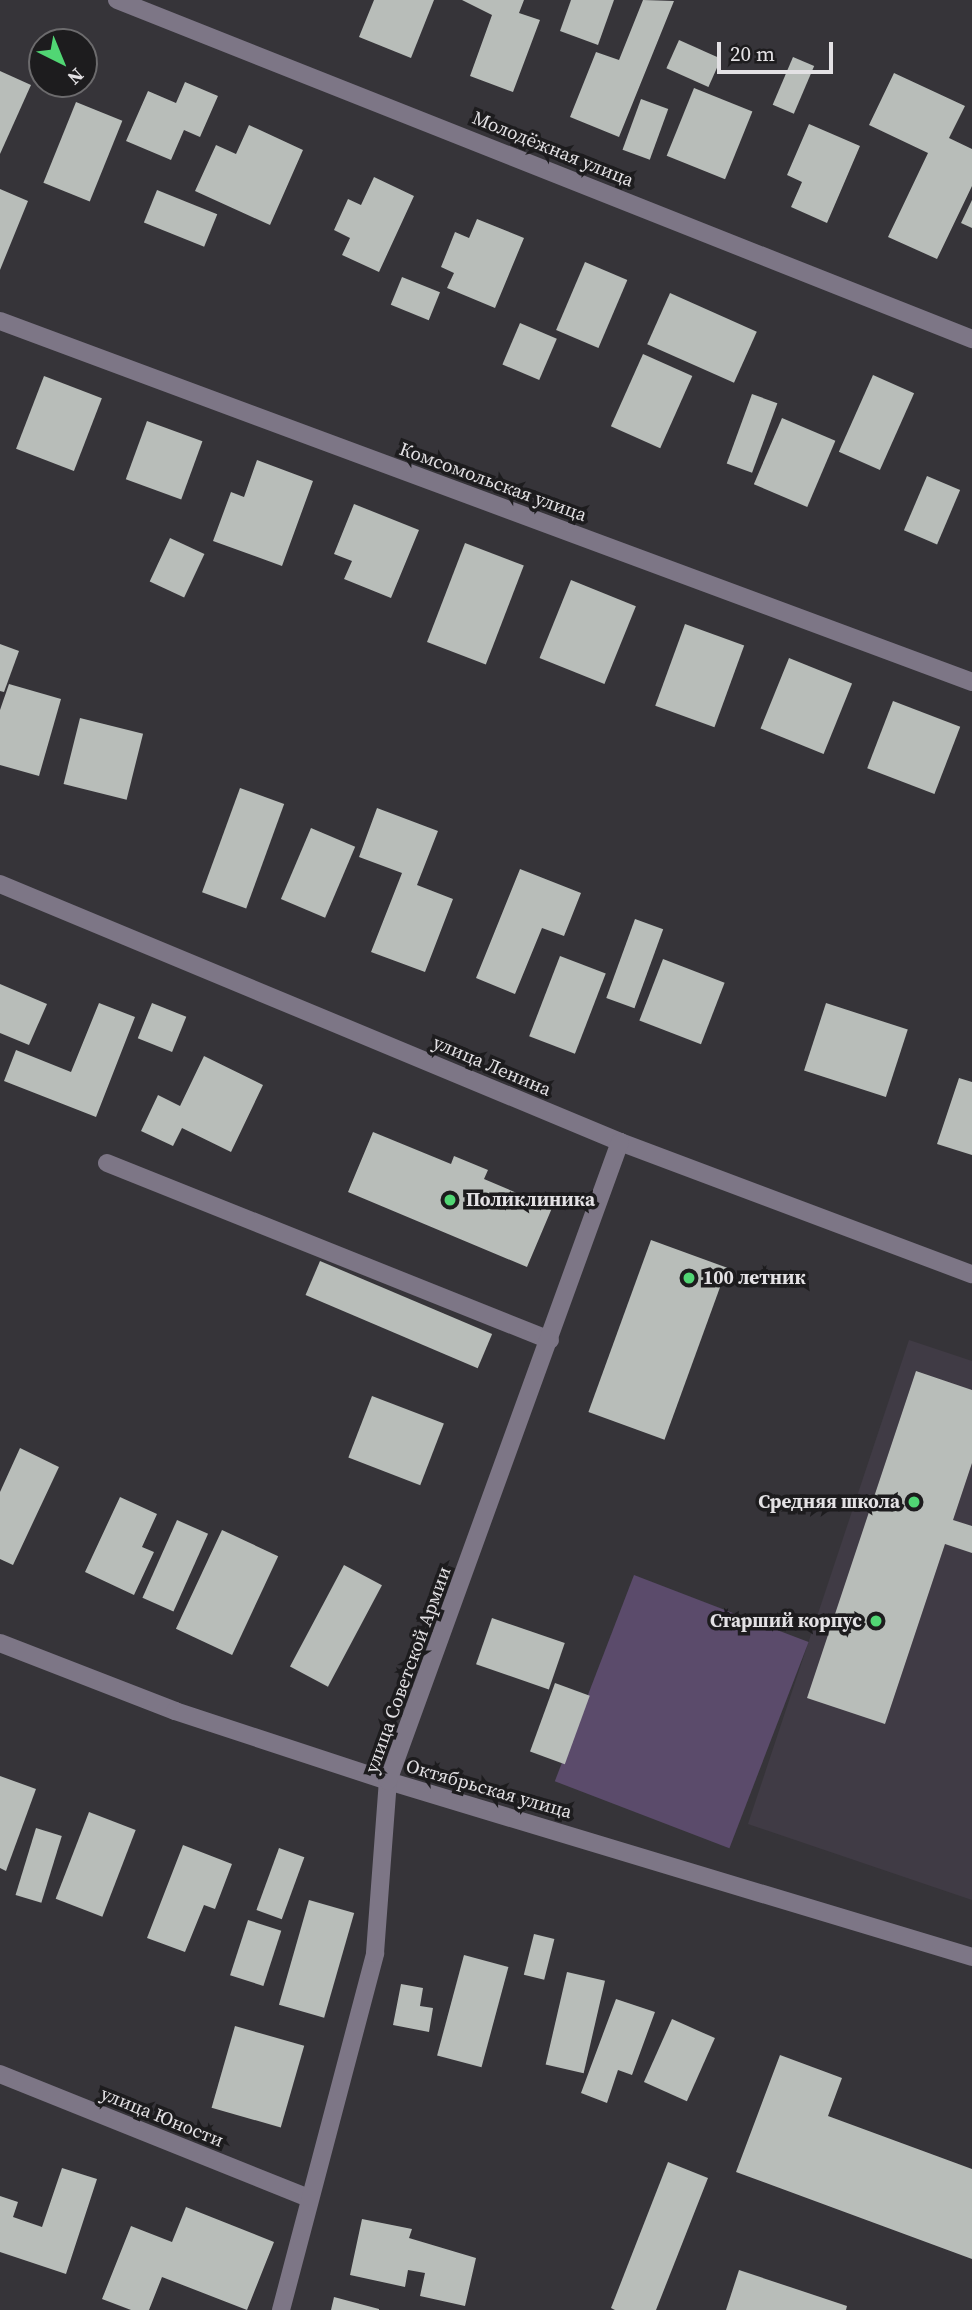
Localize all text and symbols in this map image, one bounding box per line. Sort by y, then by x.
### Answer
north arrow [28,28,98,98]
scale bar [720,28,836,72]
text: 20 m [730,39,775,68]
text: N [62,63,90,91]
street label: Молодёжная улица [469,106,637,192]
street label: Комсомольская улица [396,437,590,527]
street label: улица Ленина [429,1031,555,1101]
place label: Поликлиника [466,1189,595,1211]
marker: Поликлиника [440,1190,460,1210]
place label: 100 летник [703,1267,806,1289]
marker: 100 летник [681,1270,697,1286]
place label: Средняя школа [758,1491,900,1513]
marker: Средняя школа [906,1494,922,1510]
street label: улица Советской Армии [360,1564,456,1776]
place label: Старший корпус [710,1610,862,1632]
marker: Старший корпус [868,1613,884,1629]
street label: Октябрьская улица [403,1754,575,1824]
street label: улица Юности [97,2082,227,2152]

